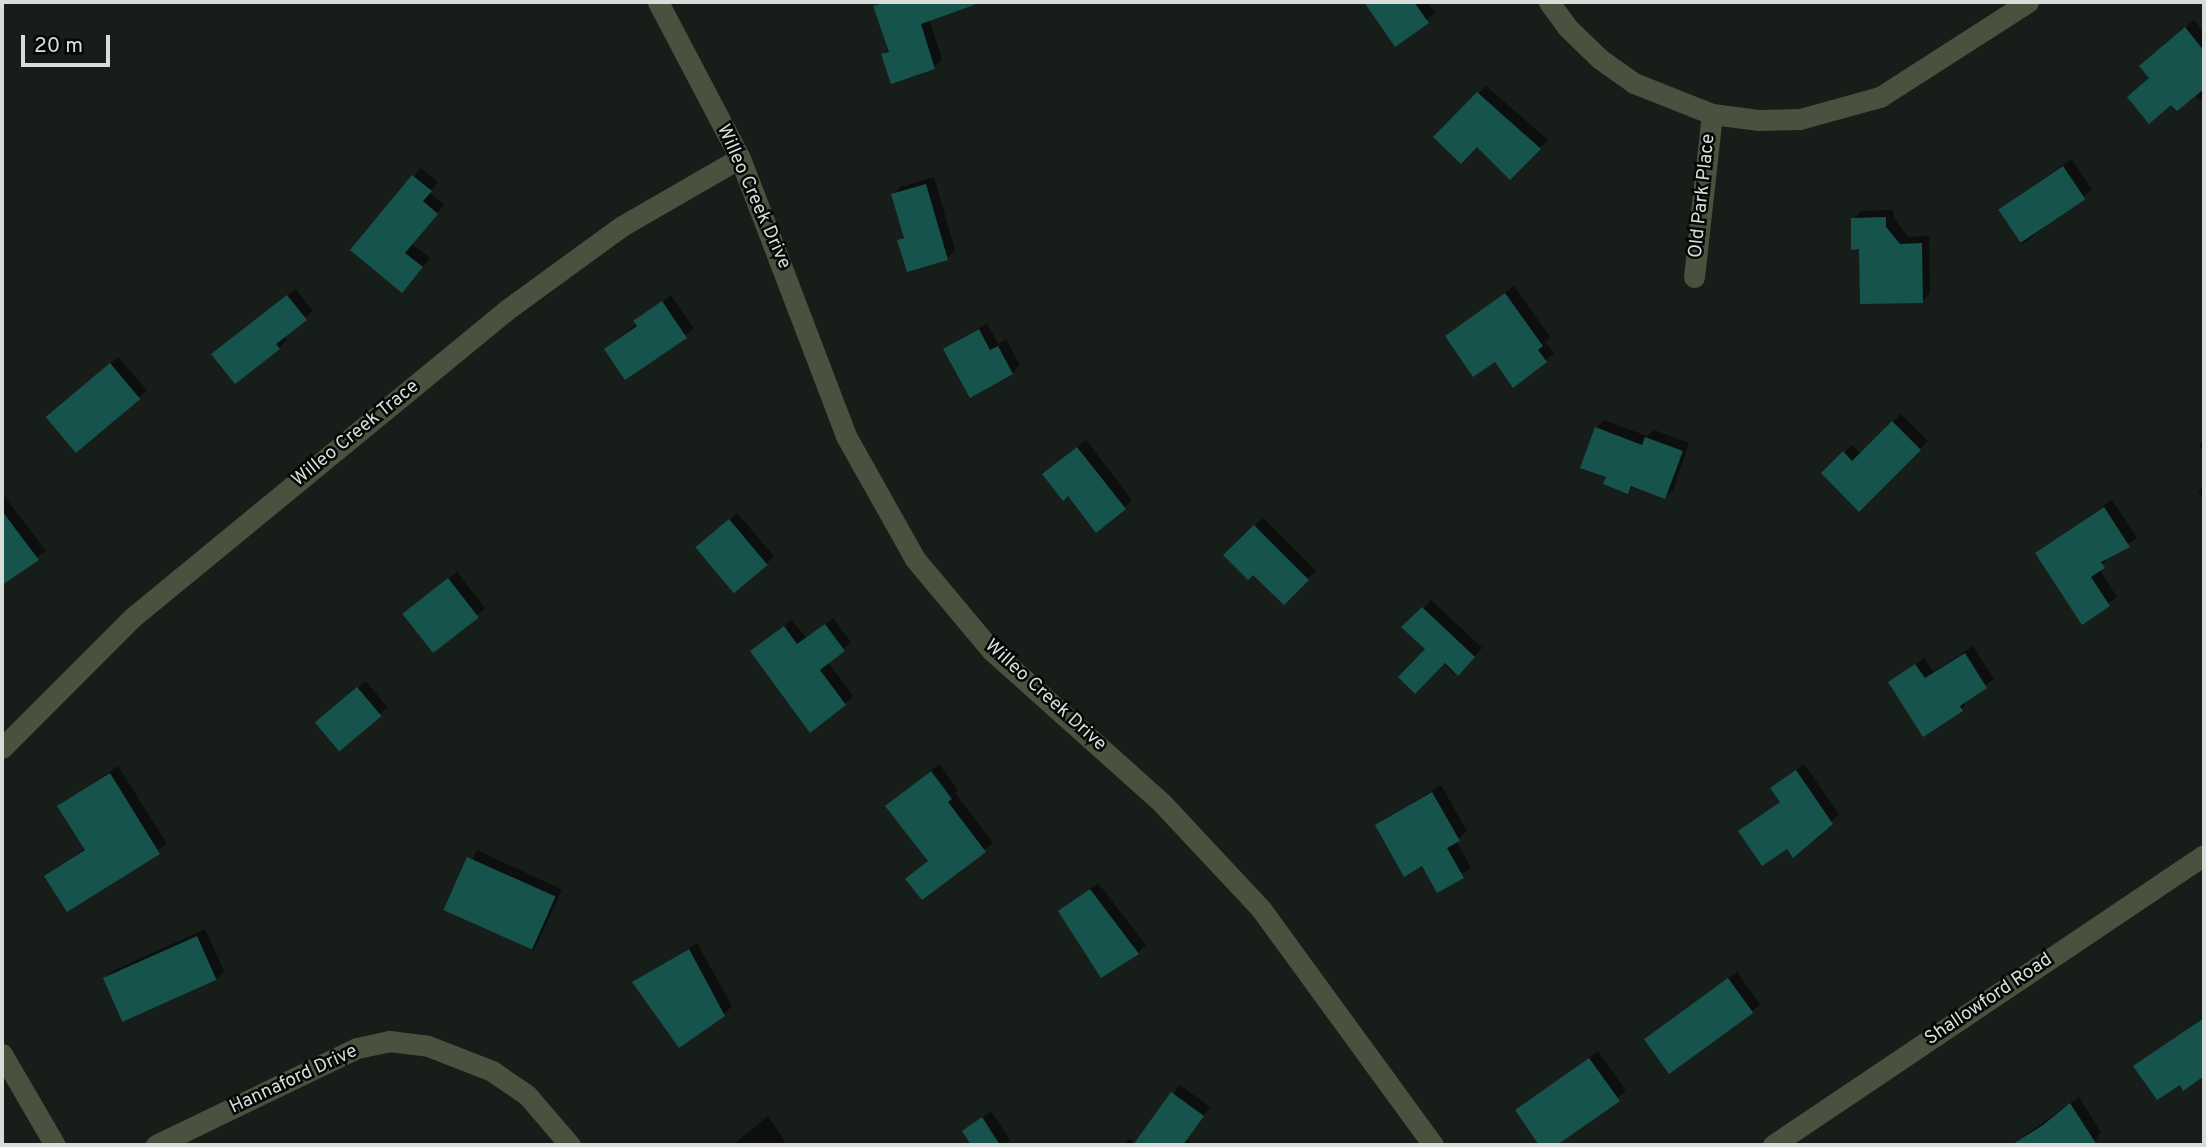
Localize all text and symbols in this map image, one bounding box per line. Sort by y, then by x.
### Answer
scale bar [24,21,114,65]
text: 20 m [34,33,83,60]
street label: Willeo Creek Drive [711,121,795,273]
street label: Old Park Place [1685,133,1721,259]
street label: Willeo Creek Trace [288,376,424,492]
street label: Willeo Creek Drive [979,635,1111,757]
street label: Shallowford Road [1921,949,2057,1051]
street label: Hannaford Drive [227,1040,361,1120]

